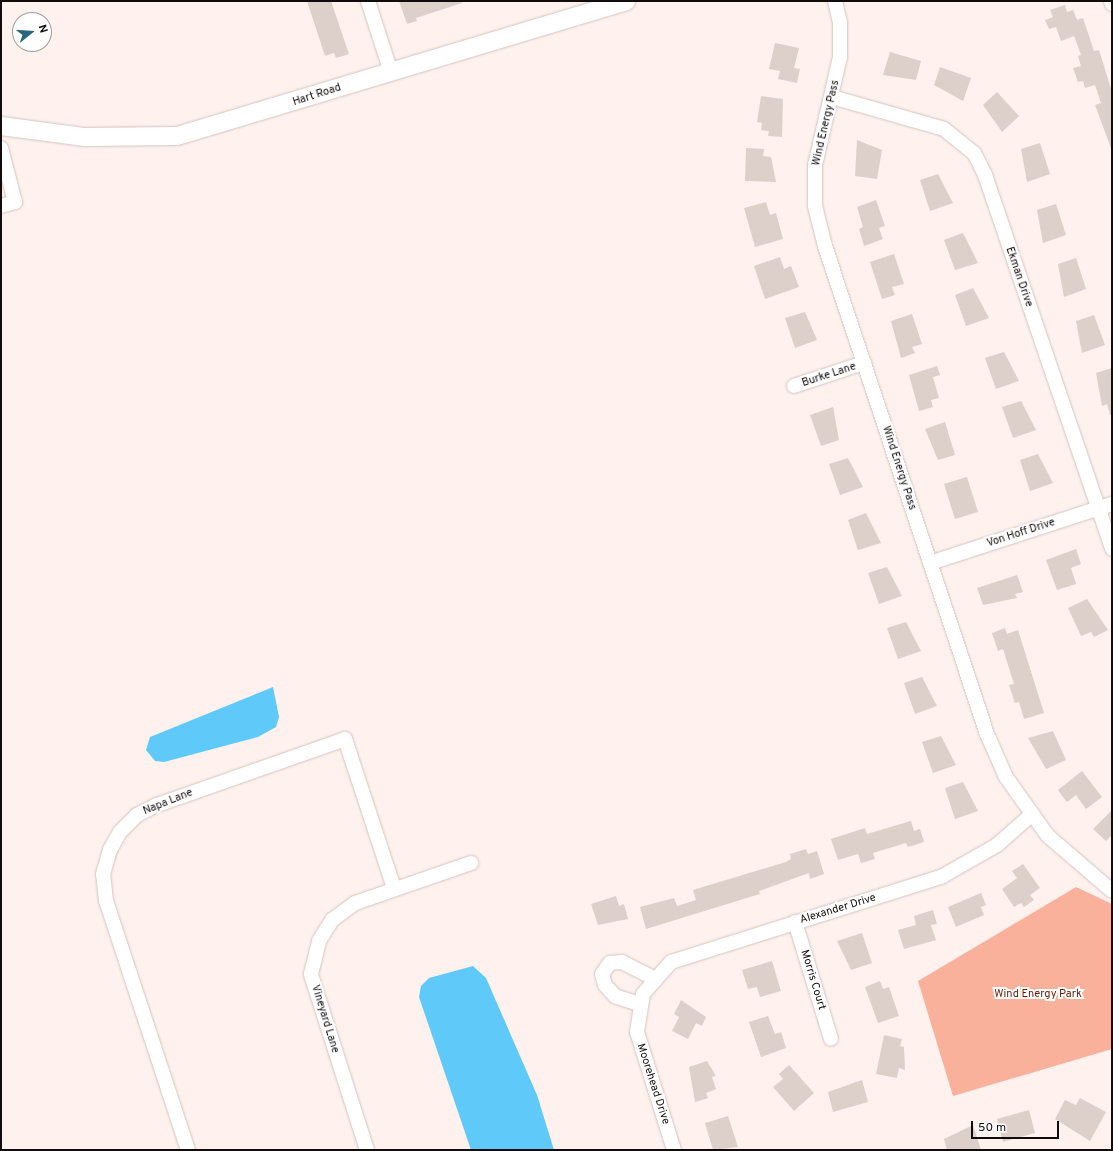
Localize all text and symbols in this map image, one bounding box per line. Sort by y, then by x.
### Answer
north arrow [12,12,52,52]
text: N [35,23,50,35]
street label: Wind Energy Pass [810,79,842,167]
street label: Hart Road [291,81,343,109]
street label: Ekman Drive [1003,245,1035,309]
street label: Burke Lane [800,360,858,390]
street label: Wind Energy Pass [879,424,919,512]
street label: Von Hoff Drive [985,516,1057,550]
street label: Napa Lane [141,786,195,818]
street label: Alexander Drive [798,891,878,927]
street label: Morris Court [798,948,828,1012]
street label: Vineyard Lane [308,983,342,1055]
park label: Wind Energy Park [994,987,1082,1001]
street label: Moorehead Drive [634,1042,672,1126]
scale bar [973,1113,1061,1139]
text: 50 m [978,1120,1006,1136]

